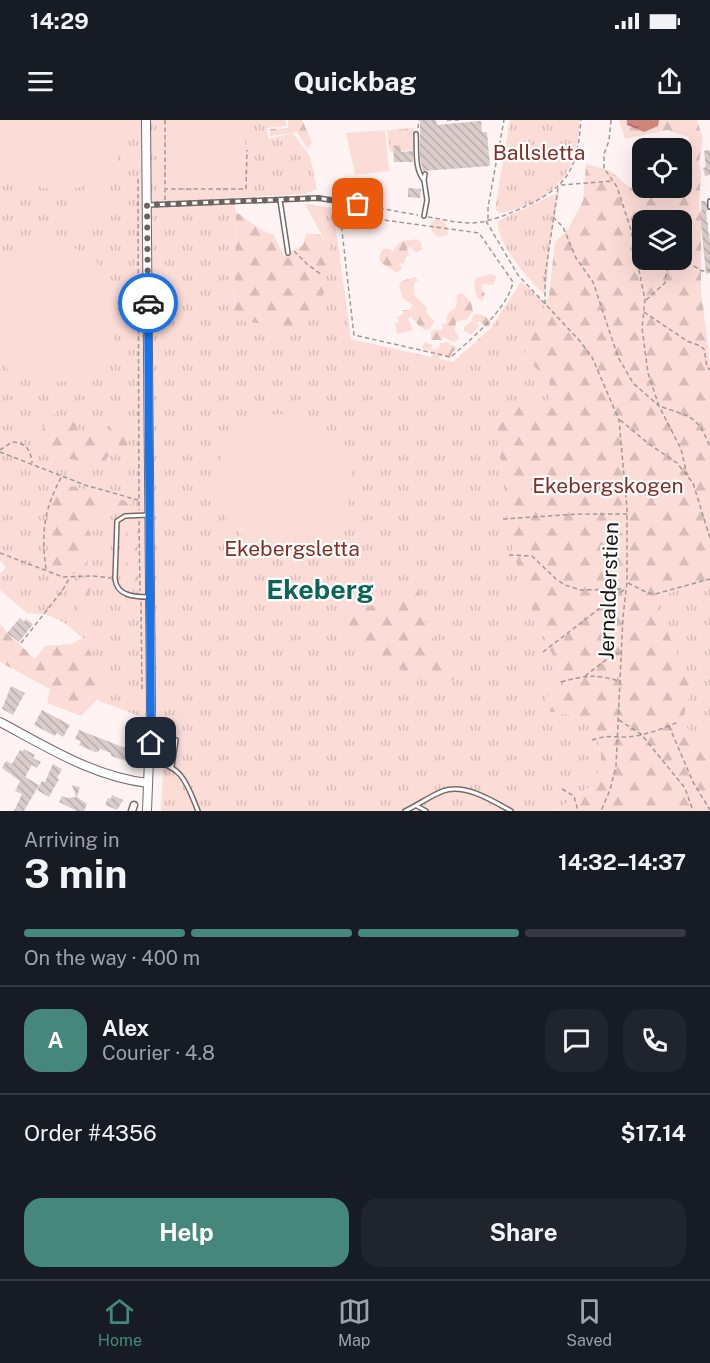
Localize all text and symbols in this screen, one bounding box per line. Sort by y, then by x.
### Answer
text: 14:29 [30,8,89,34]
icon: menu [24,65,57,98]
text: Quickbag [293,65,417,97]
icon: share [653,65,686,98]
map controls [632,138,692,270]
button: locate [632,138,692,198]
park label: Ballsletta [493,140,585,165]
pin [332,178,383,229]
icon: bag [341,187,374,220]
button: layers [632,210,692,270]
courier [118,273,178,333]
icon: car [132,287,165,320]
park label: Ekebergskogen [532,473,684,498]
street label: Jernalderstien [594,522,623,660]
park label: Ekebergsletta [224,536,360,561]
district label: Ekeberg [266,573,374,605]
pin [125,717,176,768]
icon: home [134,726,167,759]
text: Arriving in [24,828,119,852]
text: 14:32–14:37 [558,849,686,875]
text: 3 min [24,851,127,897]
text: On the way · 400 m [24,946,200,970]
button: chat [545,1009,608,1072]
button: phone [623,1009,686,1072]
text: Alex [102,1015,149,1041]
text: A [48,1027,63,1053]
text: Courier · 4.8 [102,1041,215,1065]
text: Order #4356 [24,1120,157,1146]
text: $17.14 [621,1120,686,1146]
button: Help [24,1198,349,1267]
button: Share [361,1198,686,1267]
tab: Home [98,1295,142,1350]
tab: Map [338,1295,371,1350]
tab: Saved [566,1295,612,1350]

